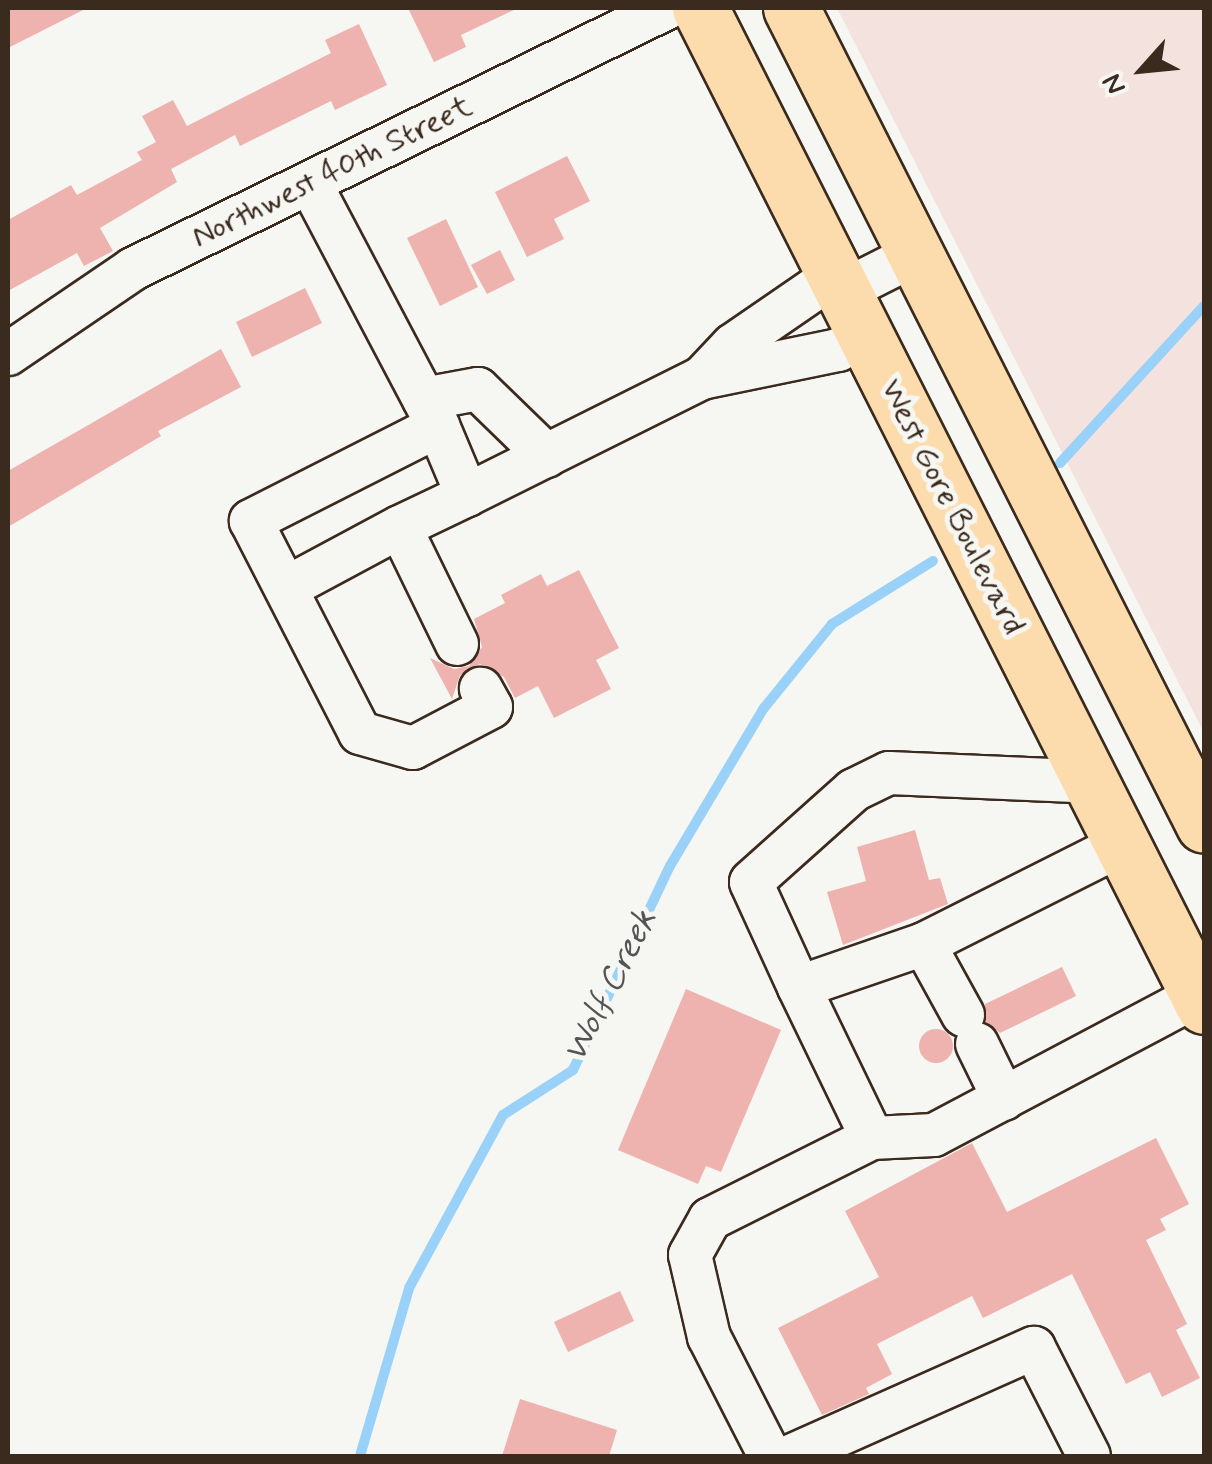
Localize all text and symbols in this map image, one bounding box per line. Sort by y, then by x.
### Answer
north arrow [1092,20,1192,120]
text: N [1094,67,1136,101]
street label: Northwest 40th Street [186,87,478,257]
street label: West Gore Boulevard [873,377,1031,637]
water label: Wolf Creek [554,903,666,1069]

